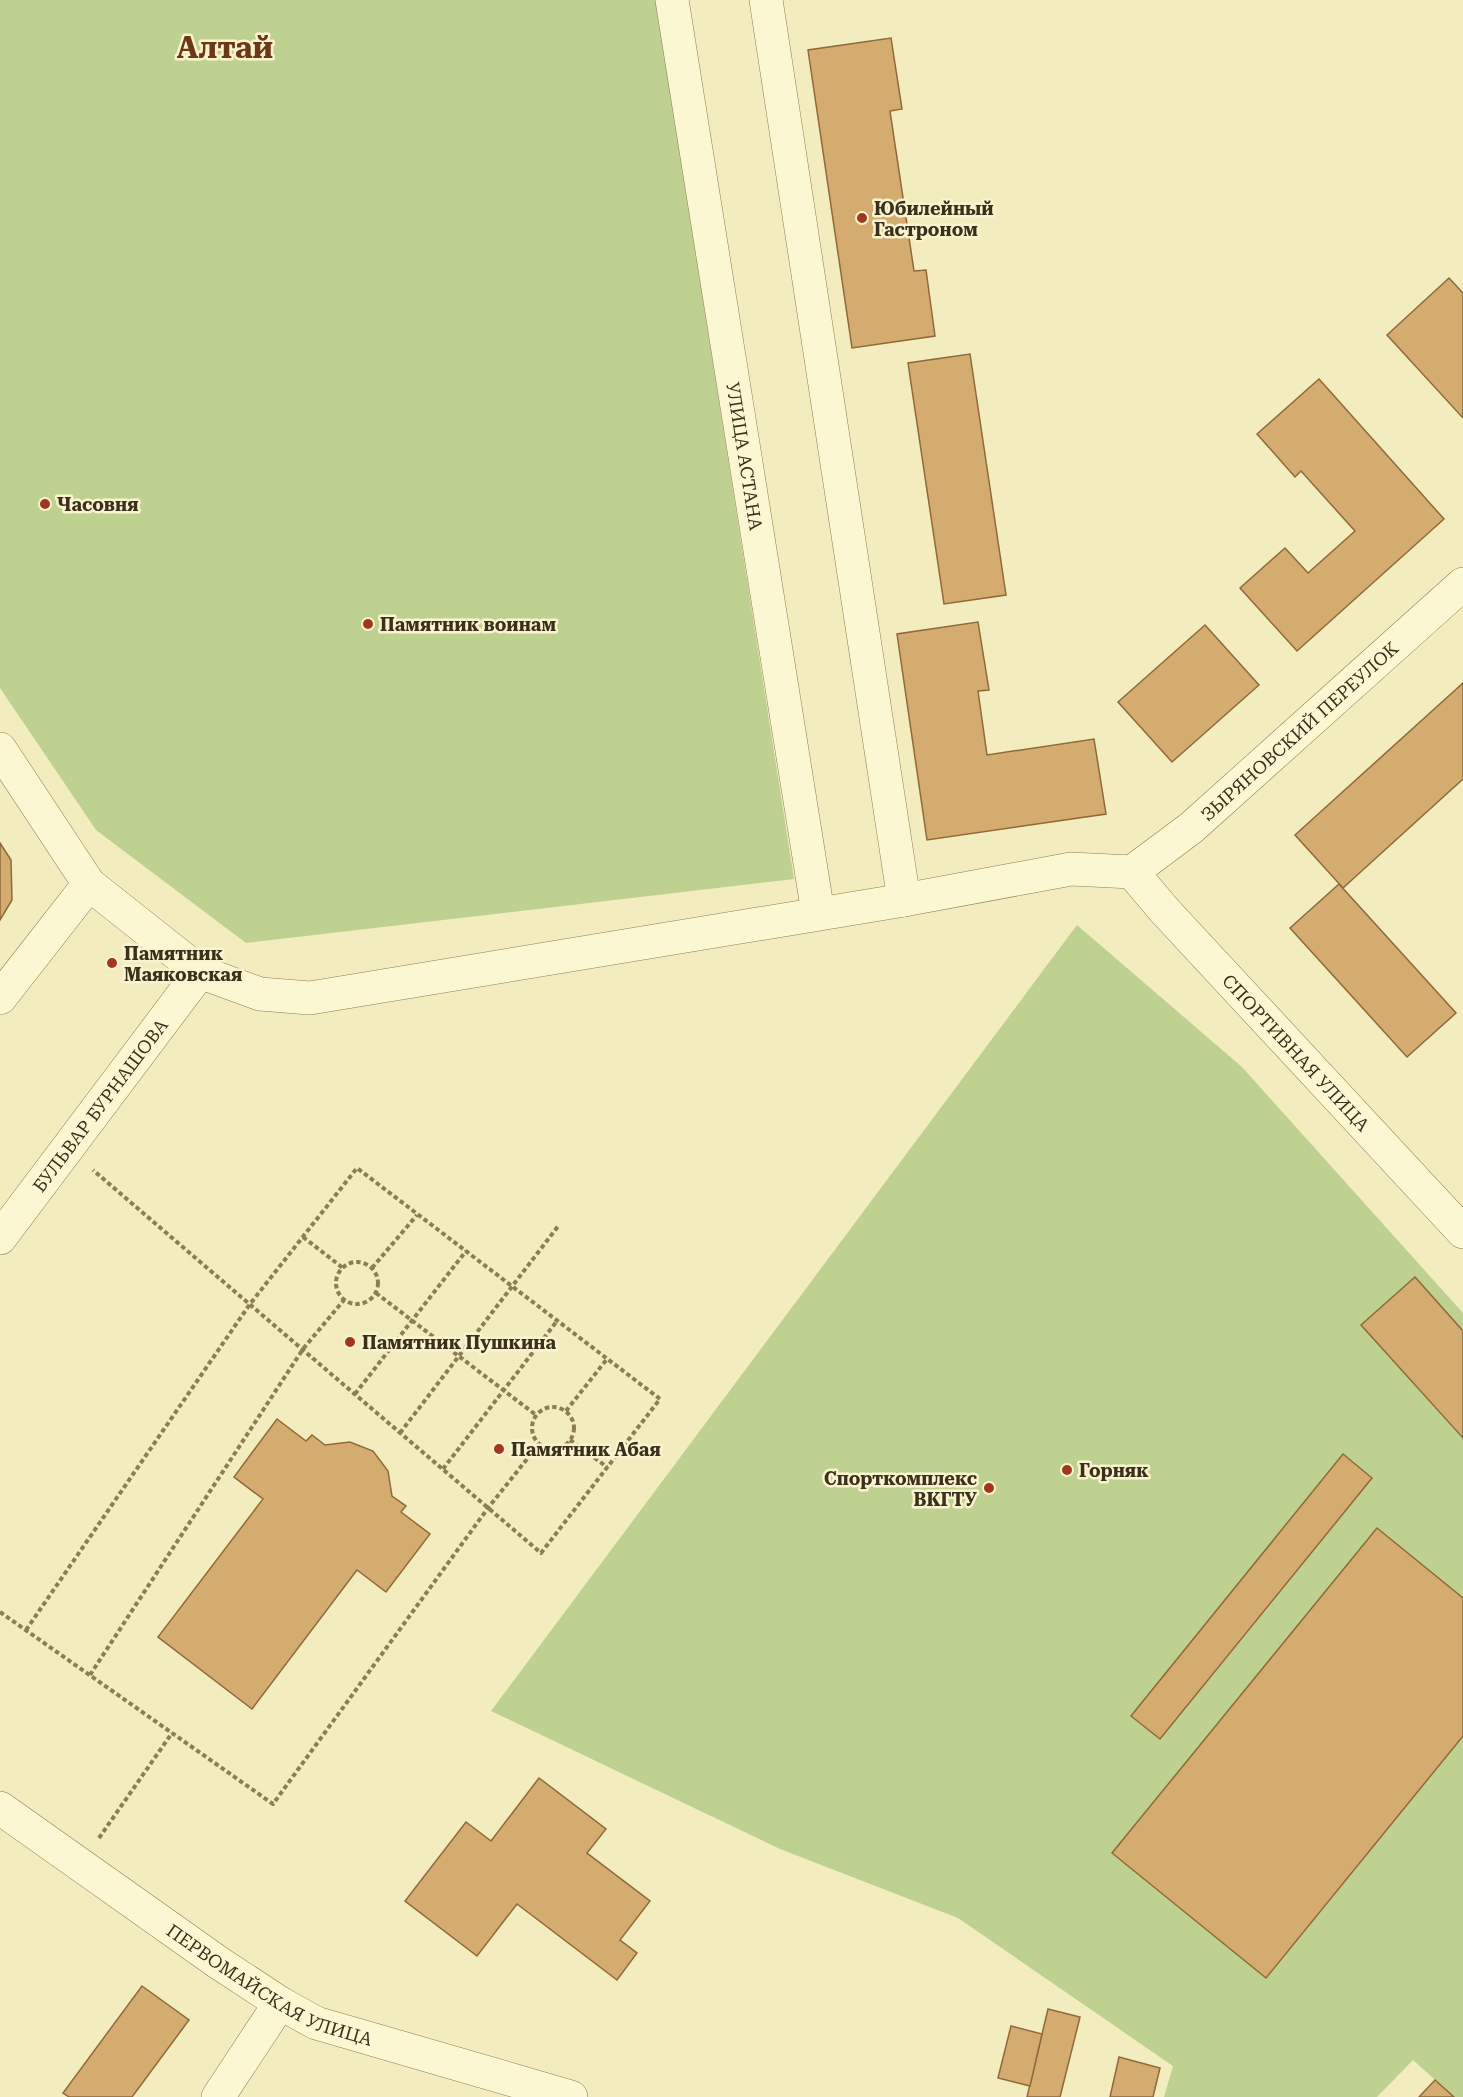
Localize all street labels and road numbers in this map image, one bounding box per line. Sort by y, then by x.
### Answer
street label: УЛИЦА АСТАНА [723,381,767,532]
street label: ЗЫРЯНОВСКИЙ ПЕРЕУЛОК [1196,637,1402,825]
street label: СПОРТИВНАЯ УЛИЦА [1218,970,1374,1135]
street label: БУЛЬВАР БУРНАШОВА [28,1014,172,1196]
street label: ПЕРВОМАЙСКАЯ УЛИЦА [163,1919,375,2049]

